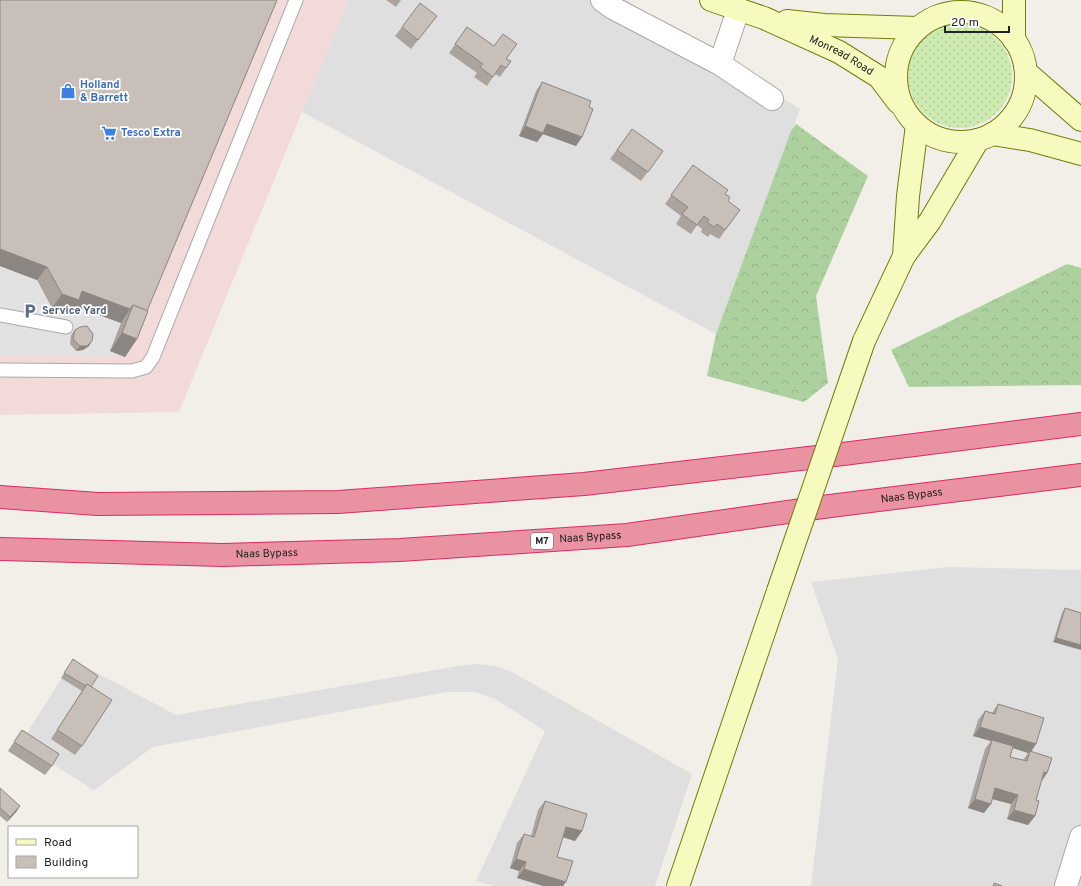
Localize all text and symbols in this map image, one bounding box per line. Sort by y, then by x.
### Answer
scale bar [945,8,1009,34]
text: 20 m [951,15,979,31]
street label: Monread Road [807,32,876,79]
place label: Holland & Barrett [80,78,128,105]
shop icon: Holland & Barrett [59,82,77,100]
supermarket icon: Tesco Extra [100,124,118,142]
place label: Tesco Extra [121,126,181,140]
parking icon: Service Yard [21,302,39,320]
place label: Service Yard [42,304,107,318]
street label: Naas Bypass [880,485,943,507]
street label: Naas Bypass [559,528,622,546]
road number: M7 [531,533,553,549]
street label: Naas Bypass [236,546,298,562]
legend [8,826,138,878]
text: Road [44,835,72,851]
text: Building [44,855,88,871]

